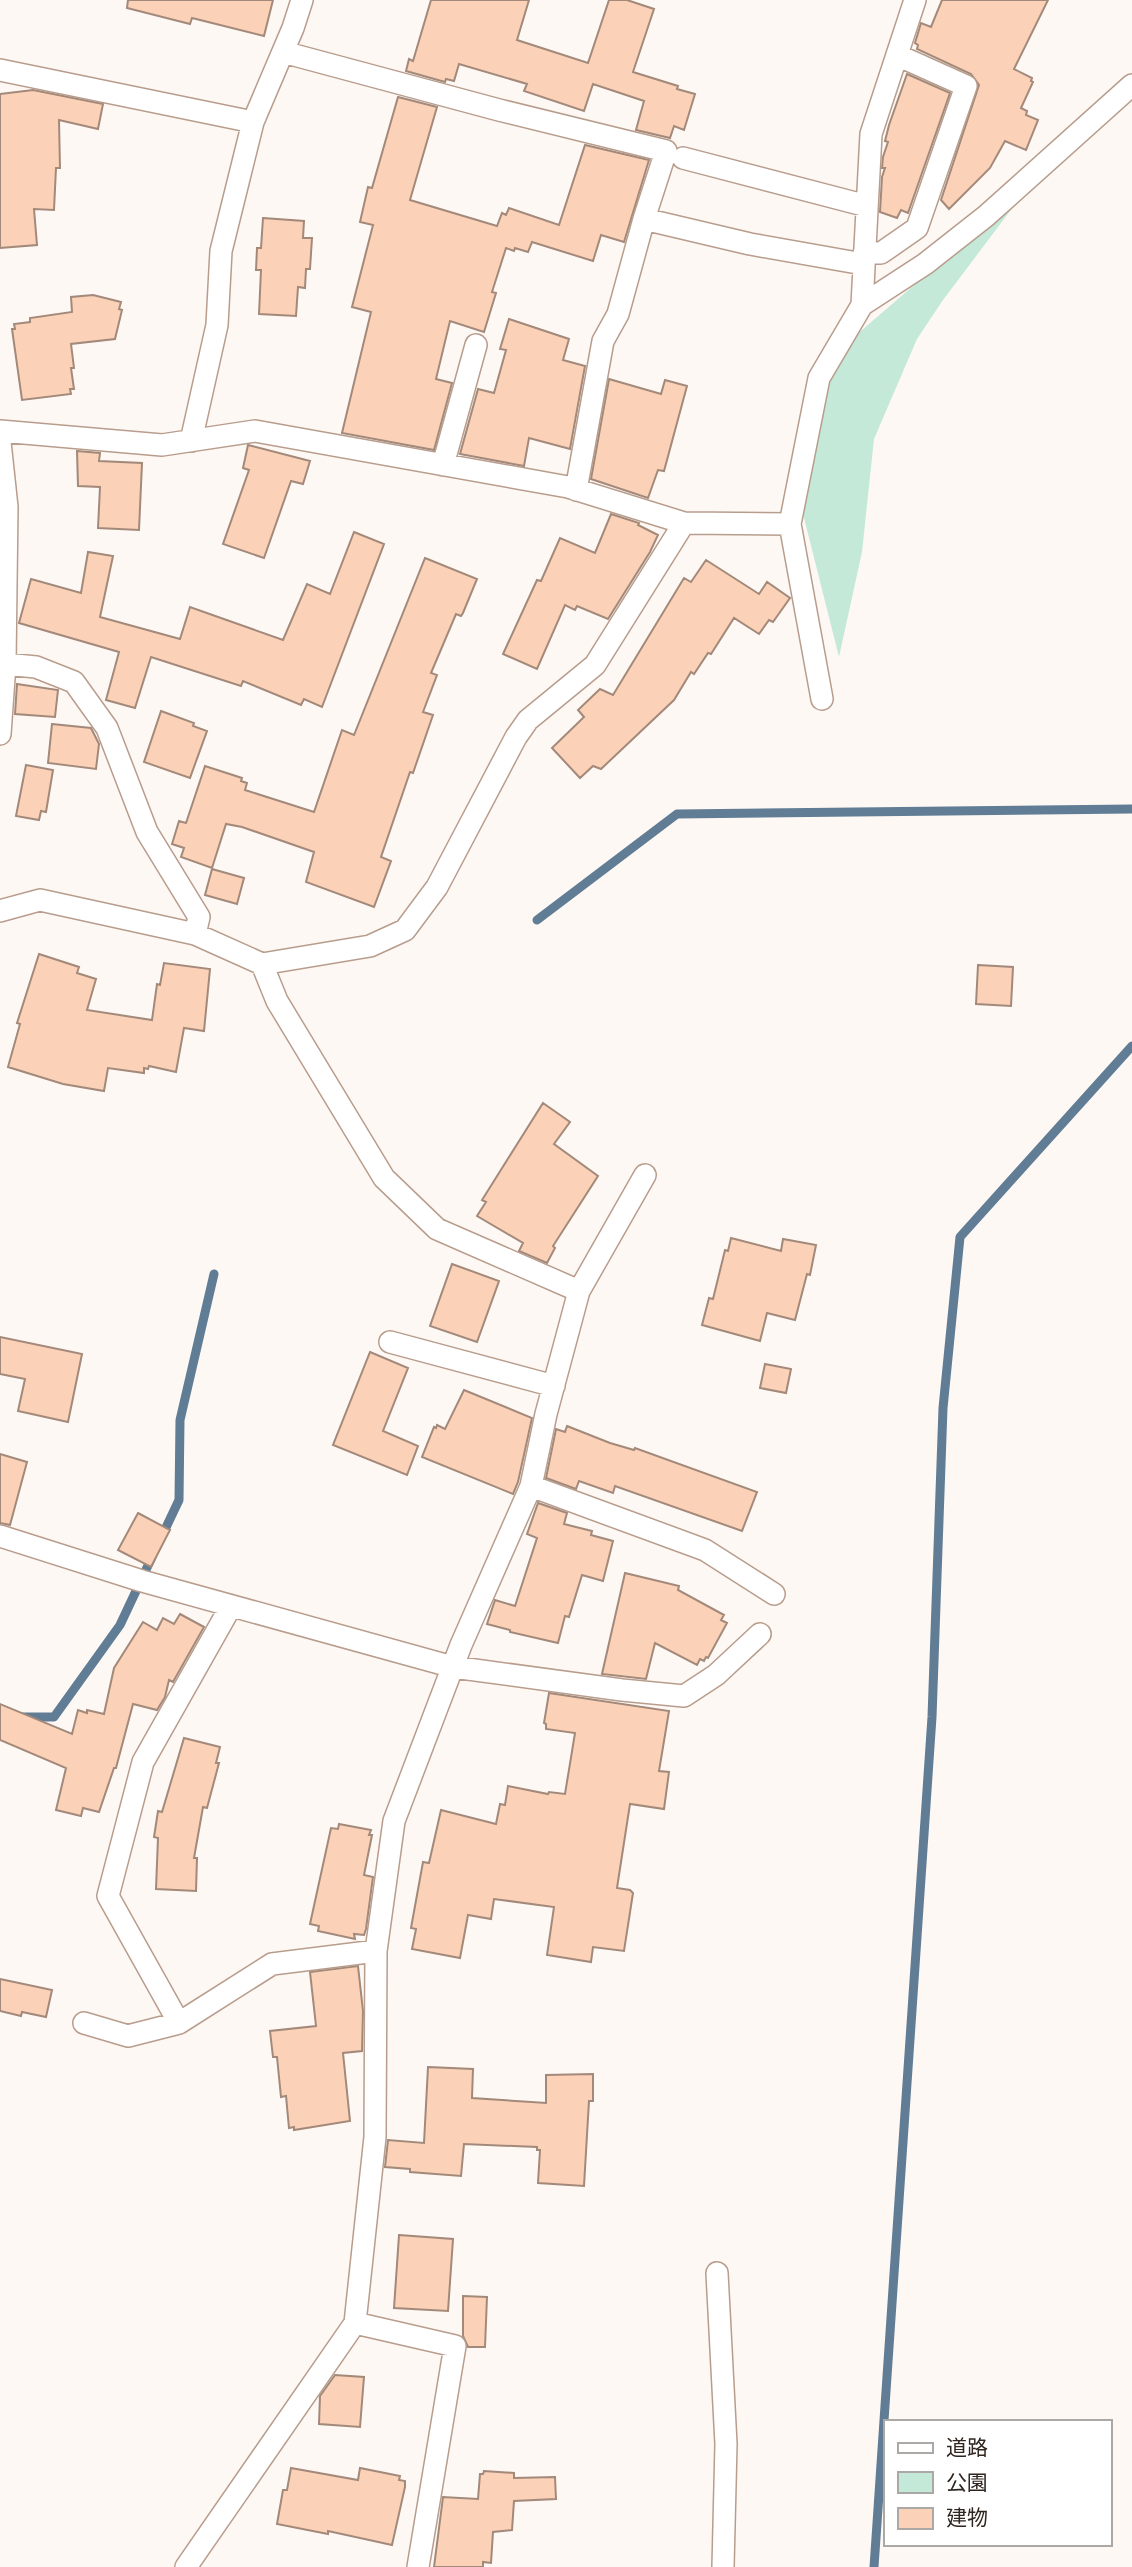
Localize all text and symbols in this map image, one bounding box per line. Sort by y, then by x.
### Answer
legend [884,2420,1111,2546]
text: 道路 [946,2436,988,2459]
text: 公園 [946,2471,988,2494]
text: 建物 [946,2506,988,2529]

